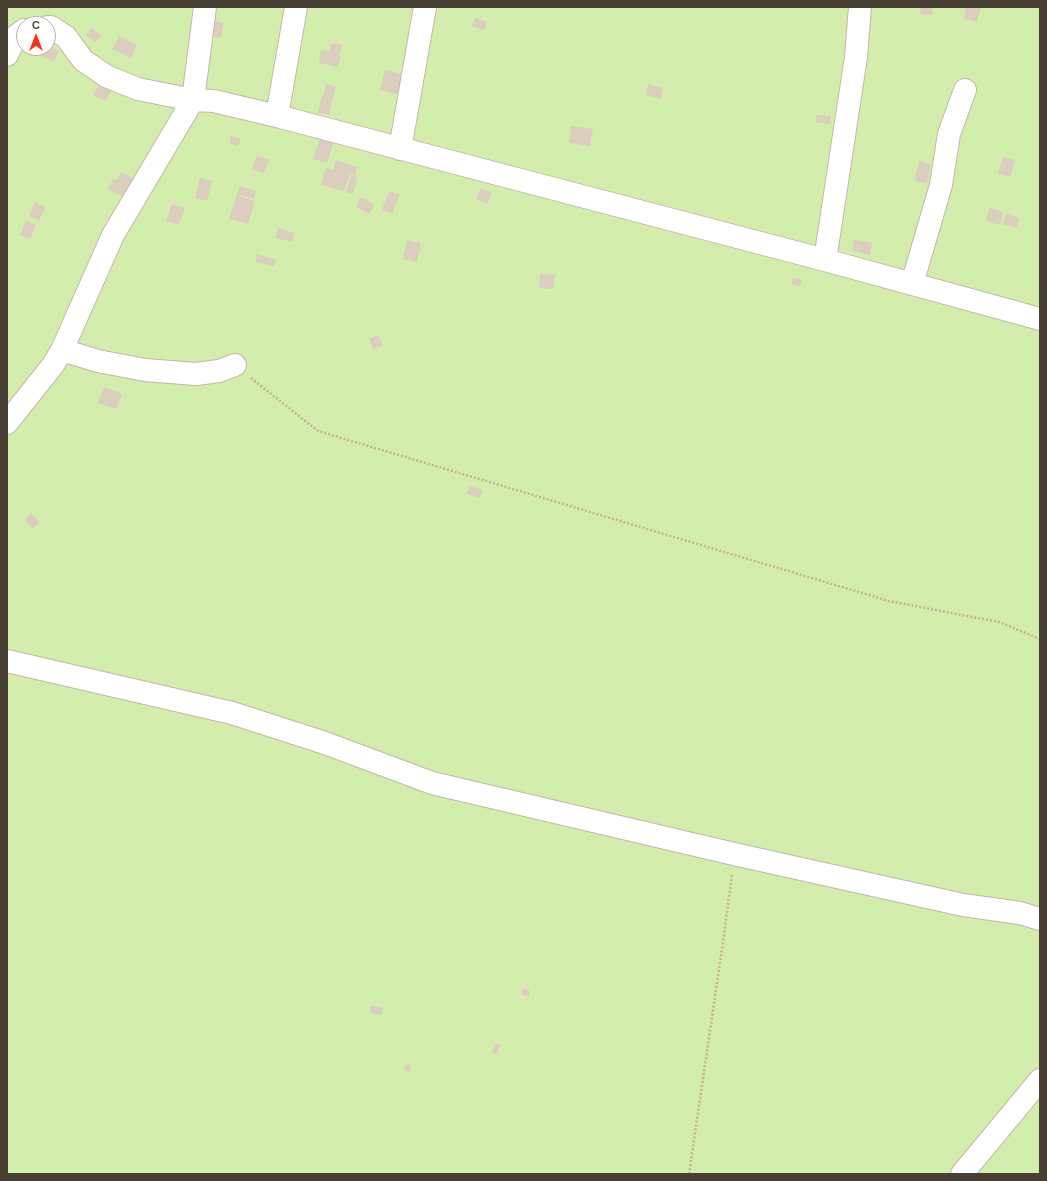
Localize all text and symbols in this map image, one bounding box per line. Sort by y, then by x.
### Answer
north arrow [16,16,56,56]
text: С [32,18,40,31]

